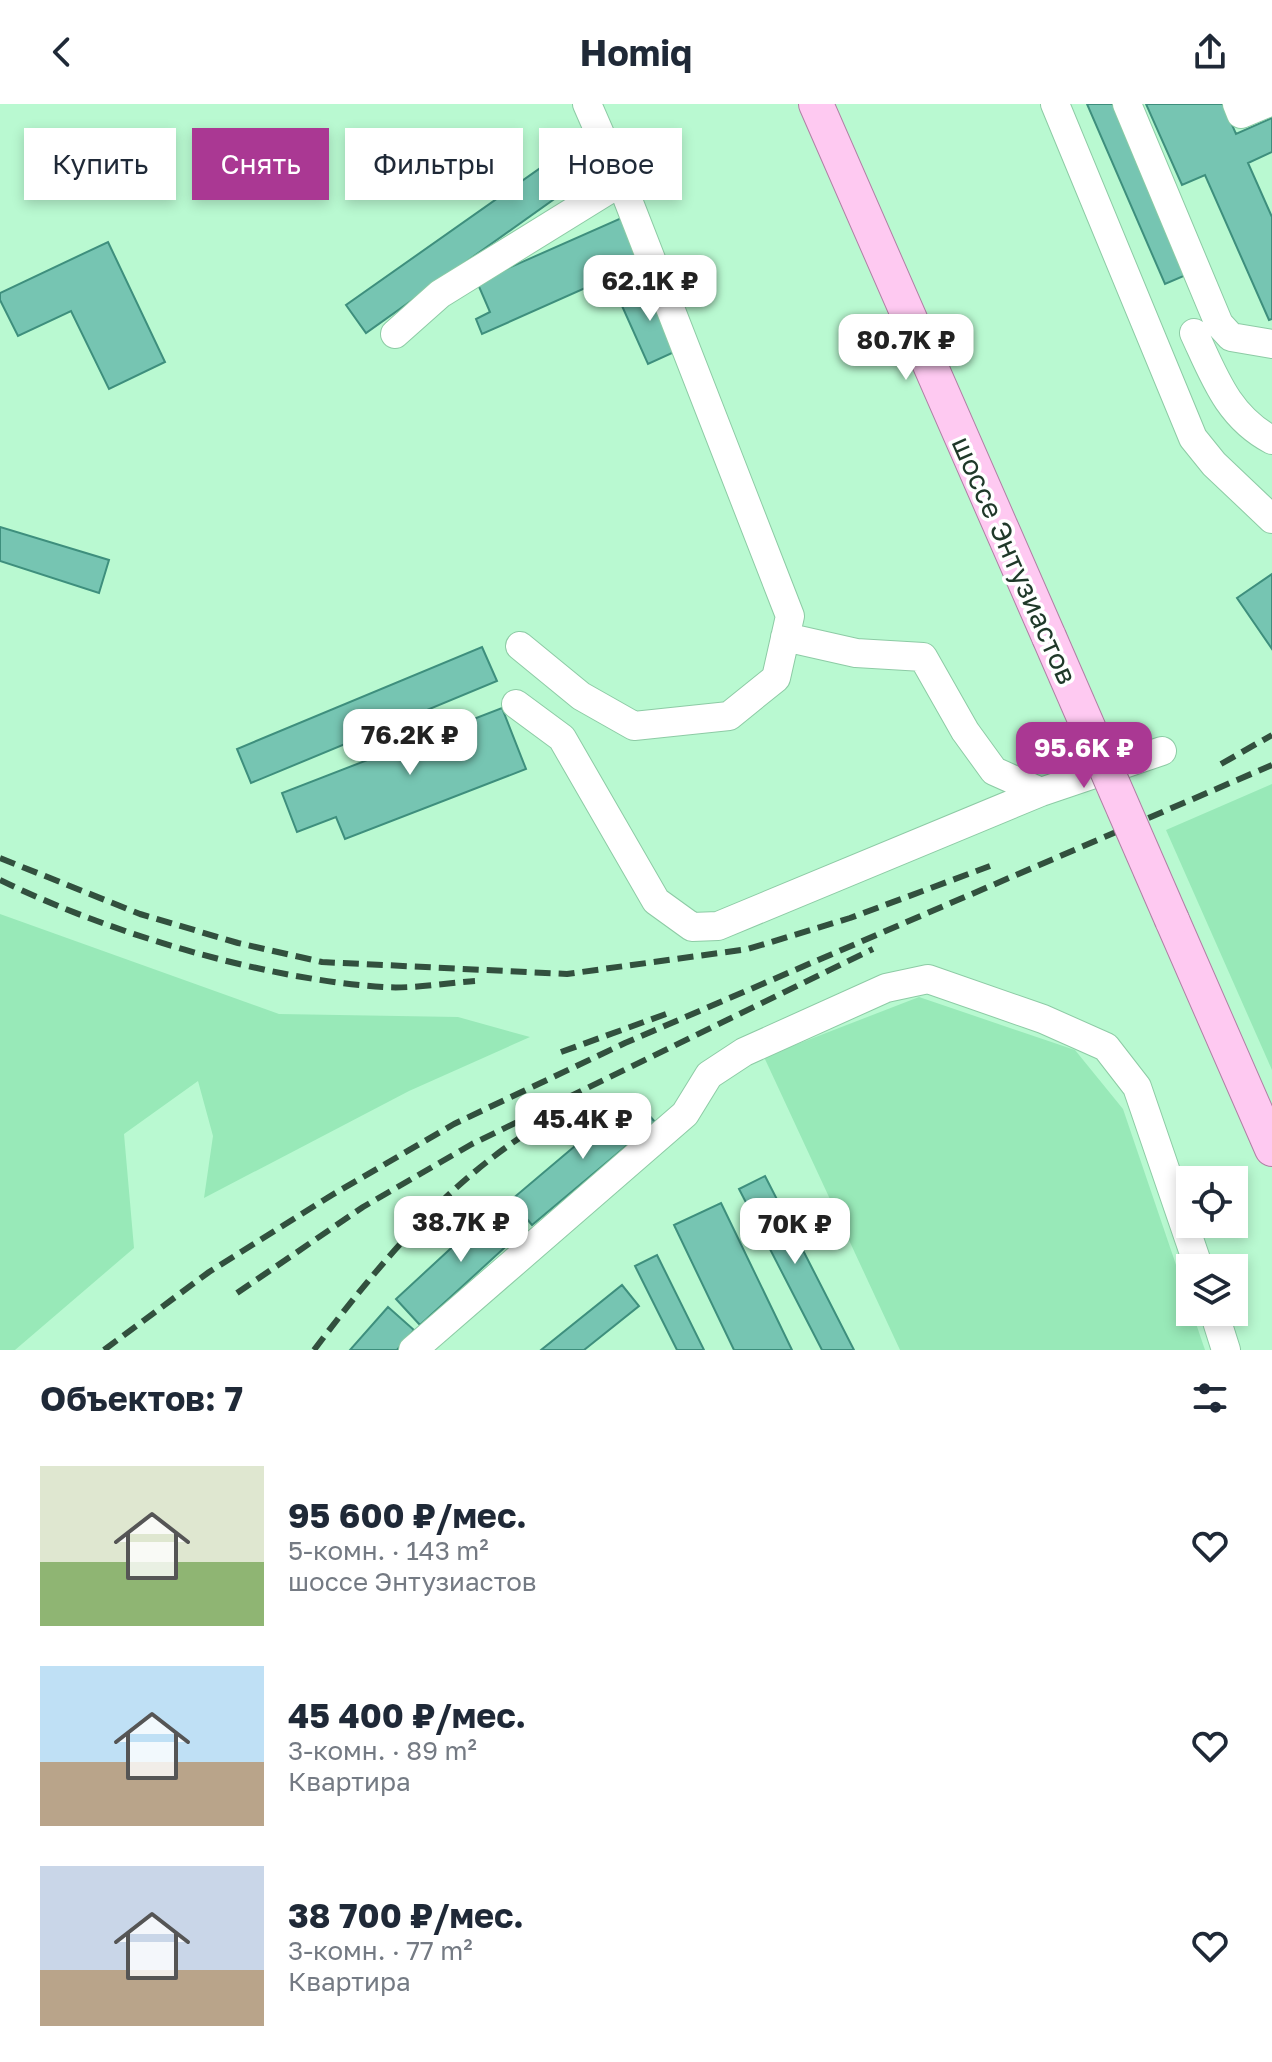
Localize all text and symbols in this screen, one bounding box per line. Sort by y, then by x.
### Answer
icon: back [40,30,84,74]
icon: share [1188,30,1232,74]
text: Homiq [580,31,692,74]
chip: Купить [24,128,176,200]
chip: Снять [192,128,329,200]
chip: Фильтры [345,128,523,200]
chip: Новое [539,128,682,200]
pin: 62.1K ₽ [576,255,724,323]
text: 62.1K ₽ [602,265,698,296]
pin: 80.7K ₽ [832,314,980,382]
text: 80.7K ₽ [857,324,955,355]
street label: шоссе Энтузиастов [945,431,1085,689]
pin: 76.2K ₽ [336,709,484,777]
text: 76.2K ₽ [361,719,459,750]
pin: 95.6K ₽ [1010,722,1158,790]
text: 95.6K ₽ [1034,732,1134,763]
pin: 45.4K ₽ [509,1093,657,1161]
text: 45.4K ₽ [533,1103,633,1134]
map controls [1176,1166,1248,1326]
button: locate [1176,1166,1248,1238]
pin: 38.7K ₽ [387,1196,535,1264]
pin: 70K ₽ [739,1198,851,1266]
text: 38.7K ₽ [412,1206,510,1237]
text: 70K ₽ [758,1208,832,1239]
button: layers [1176,1254,1248,1326]
icon: filters [1188,1376,1232,1420]
text: Объектов: 7 [40,1378,243,1418]
text: 95 600 ₽/мес. [288,1495,527,1535]
icon: home [104,1498,200,1594]
icon: heart [1188,1524,1232,1568]
text: 5-комн. · 143 m² [288,1535,489,1566]
text: шоссе Энтузиастов [288,1566,537,1597]
text: 45 400 ₽/мес. [288,1695,526,1735]
icon: home [104,1698,200,1794]
icon: heart [1188,1724,1232,1768]
text: 3-комн. · 89 m² [288,1735,477,1766]
text: Квартира [288,1766,411,1797]
text: 38 700 ₽/мес. [288,1895,524,1935]
icon: home [104,1898,200,1994]
icon: heart [1188,1924,1232,1968]
text: 3-комн. · 77 m² [288,1935,473,1966]
text: Квартира [288,1966,411,1997]

